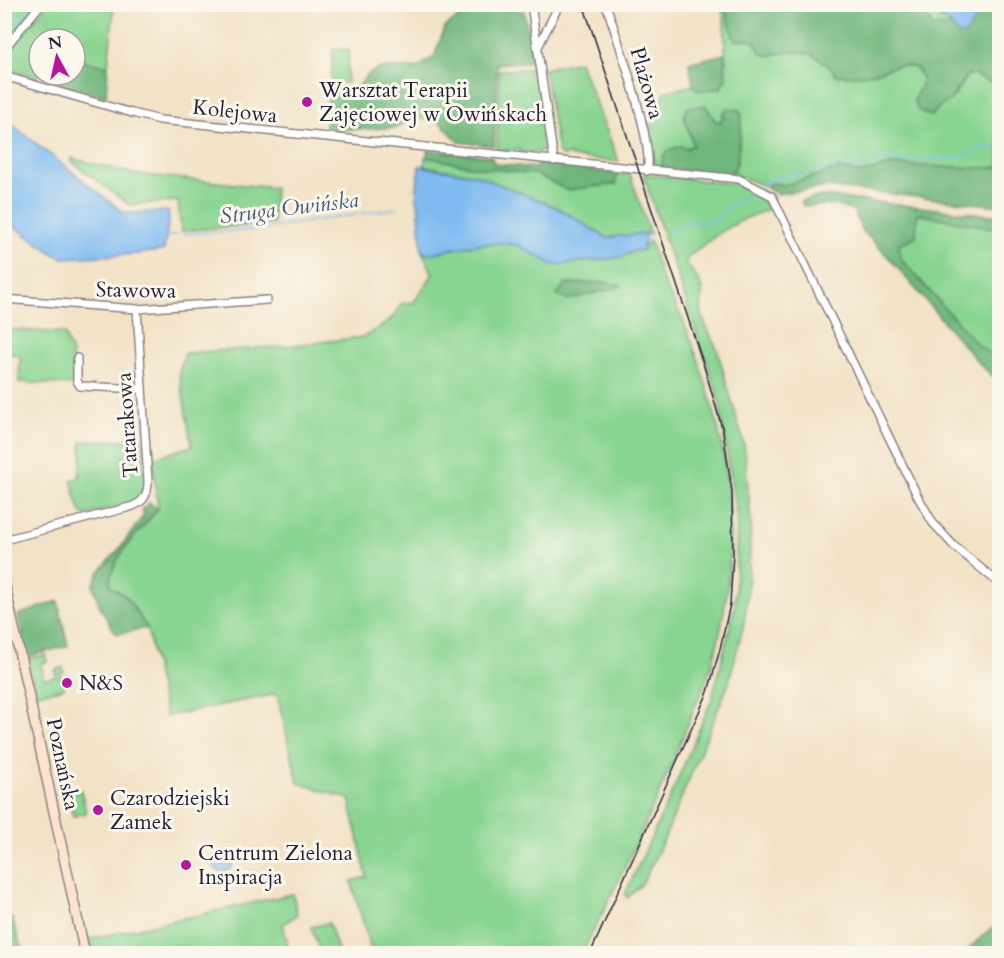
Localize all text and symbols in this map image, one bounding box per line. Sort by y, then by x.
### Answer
north arrow [27,27,87,87]
text: N [47,31,64,55]
street label: Plażowa [622,44,671,122]
place label: Warsztat Terapii Zajęciowej w Owińskach [318,76,548,129]
street label: Kolejowa [191,93,279,130]
marker: Warsztat Terapii Zajęciowej w Owińskach [300,95,314,109]
water label: Struga Owińska [218,185,360,231]
street label: Stawowa [96,275,176,306]
street label: Tatarakowa [109,371,146,479]
place label: N&S [79,669,123,698]
marker: N&S [60,676,74,690]
street label: Poznańska [39,715,86,813]
place label: Czarodziejski Zamek [110,784,230,837]
marker: Czarodziejski Zamek [91,803,105,817]
place label: Centrum Zielona Inspiracja [198,839,353,892]
marker: Centrum Zielona Inspiracja [179,858,193,872]

